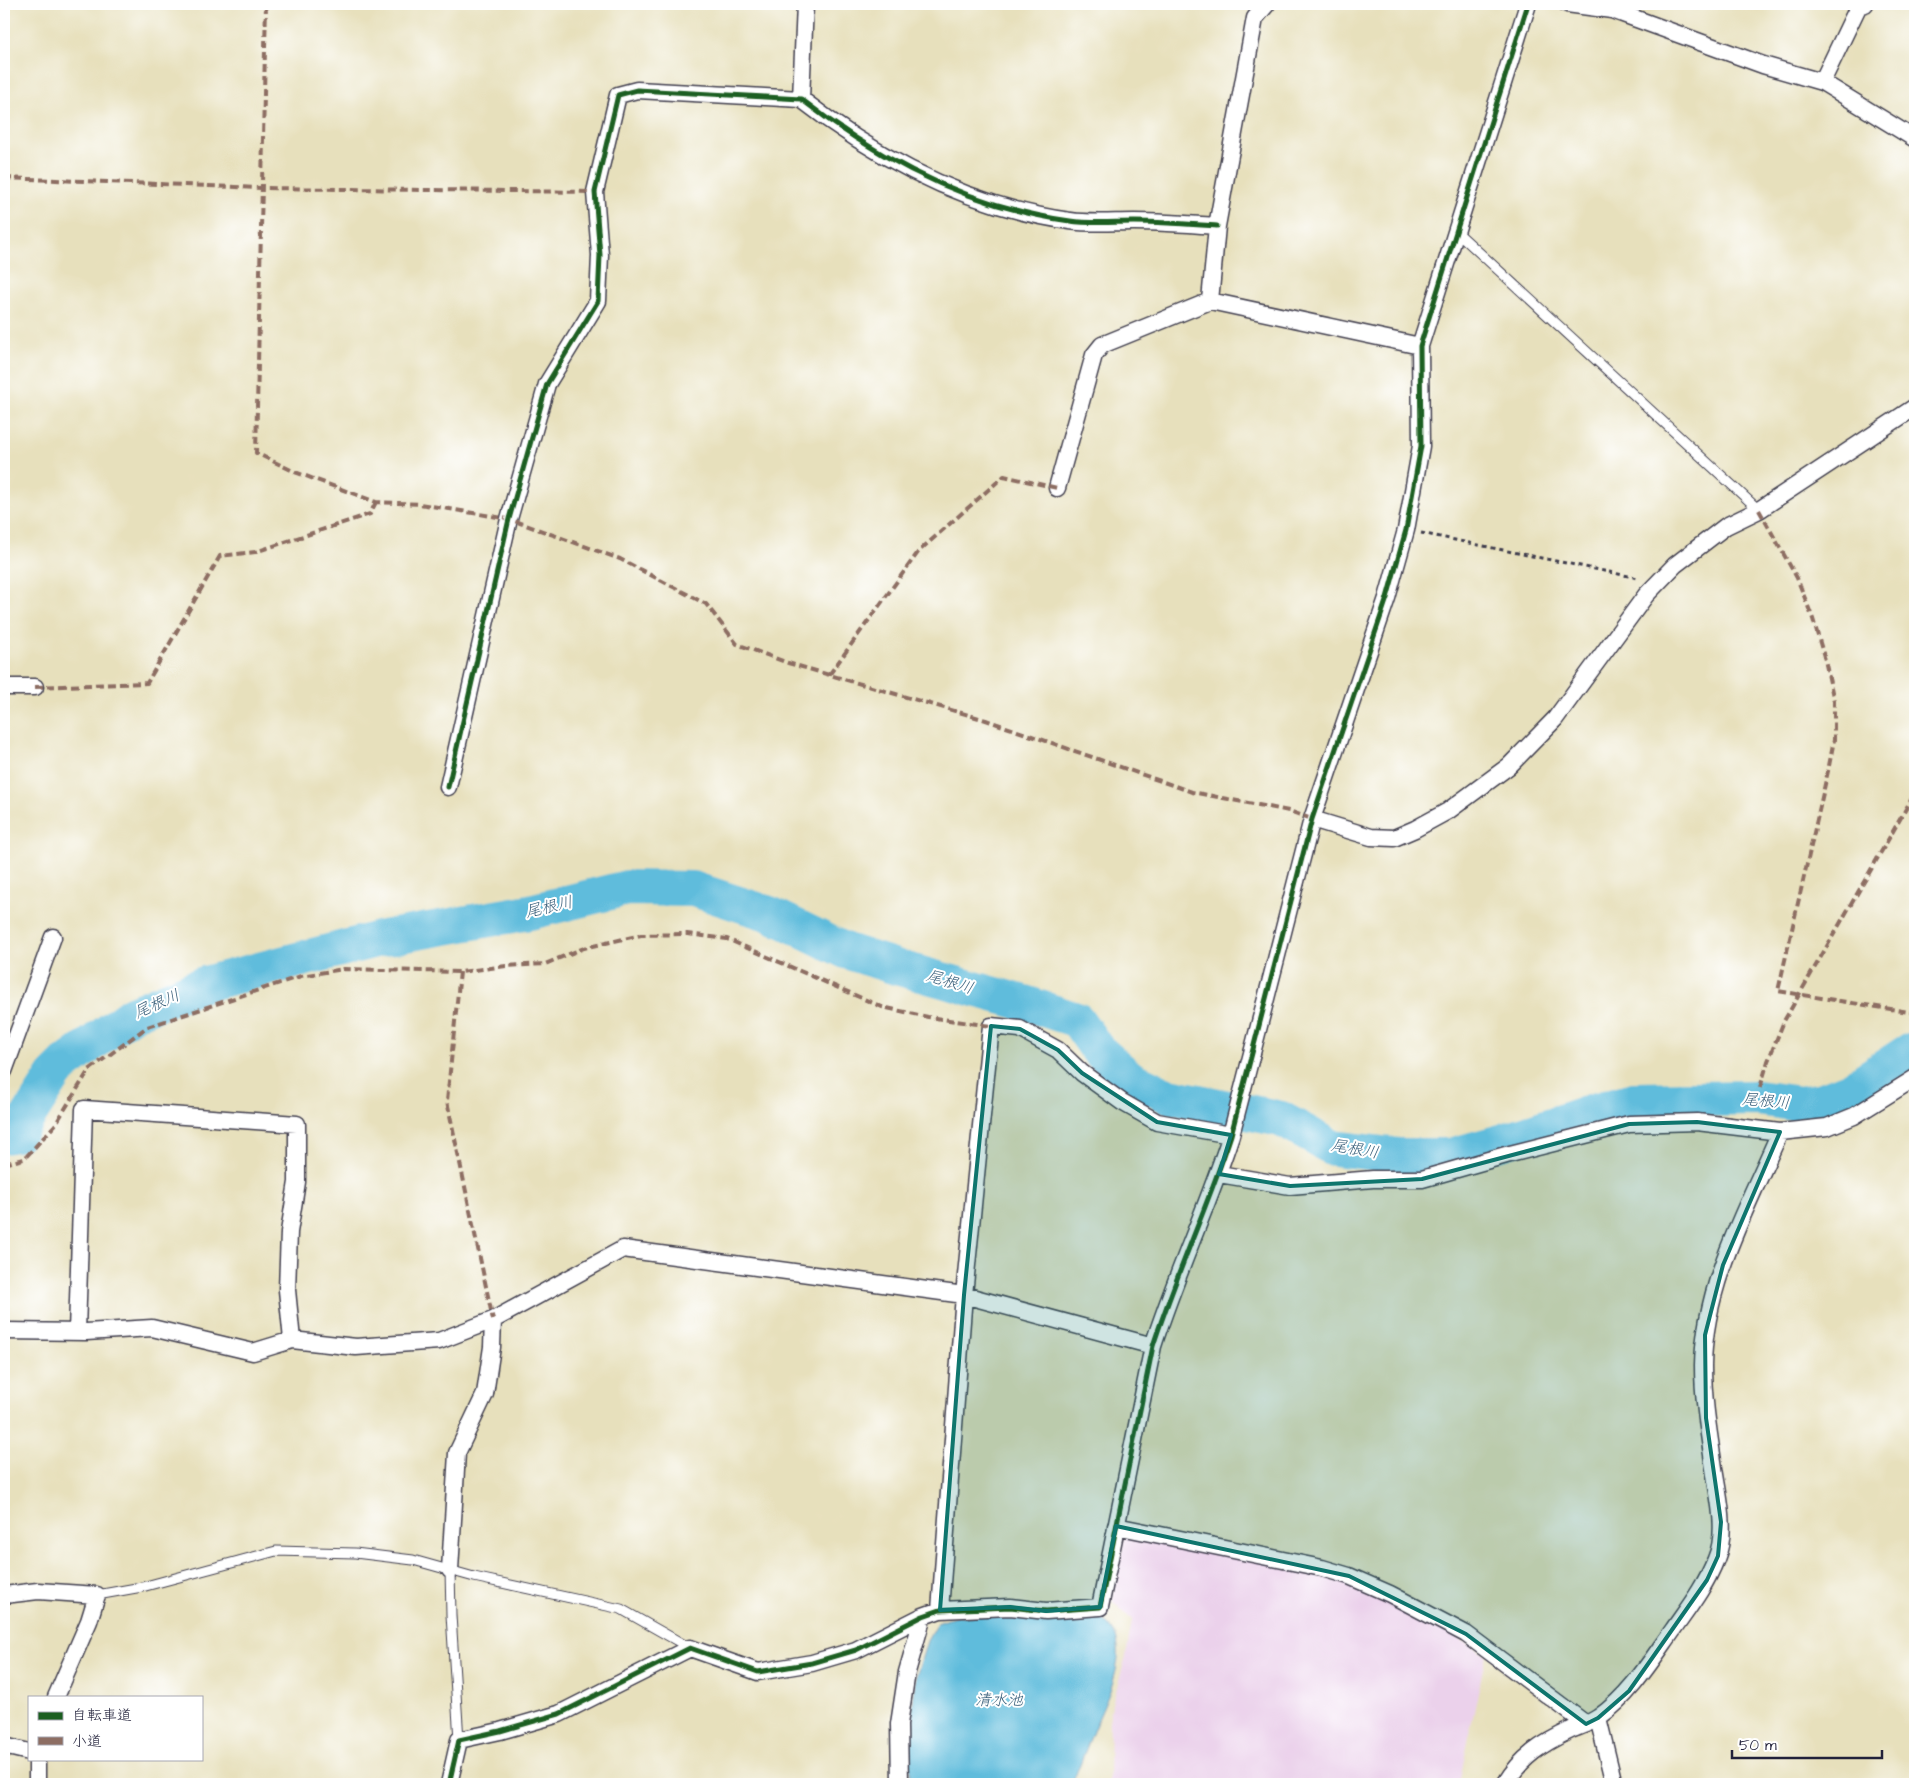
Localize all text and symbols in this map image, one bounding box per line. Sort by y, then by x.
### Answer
water label: 尾根川 [523,891,575,923]
water label: 尾根川 [924,964,976,1000]
water label: 尾根川 [131,984,183,1024]
water label: 尾根川 [1741,1088,1791,1114]
water label: 尾根川 [1329,1134,1381,1164]
water label: 清水池 [975,1689,1024,1711]
legend [28,1696,202,1760]
text: 自転車道 [72,1705,132,1726]
scale bar [1732,1728,1882,1760]
text: 小道 [72,1731,102,1752]
text: 50 m [1739,1735,1777,1756]

